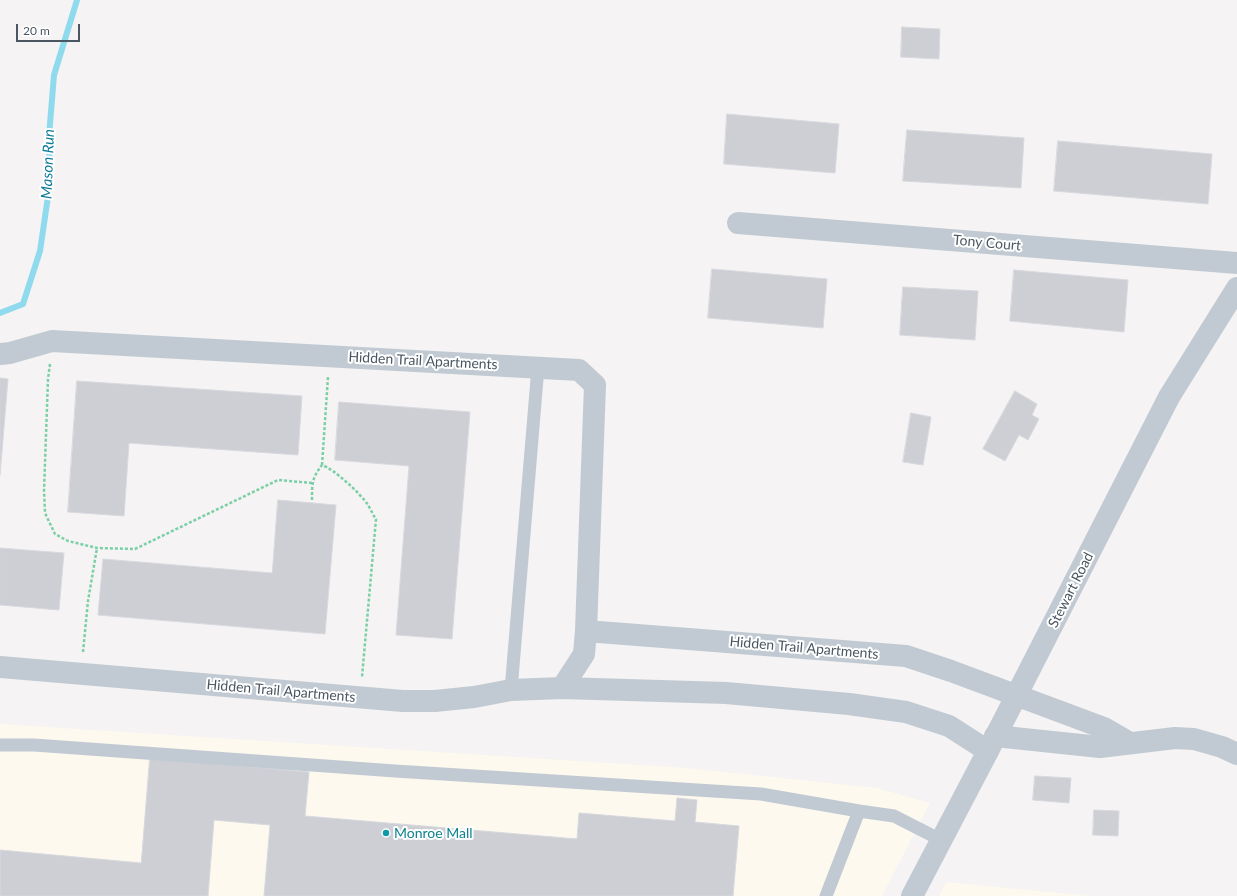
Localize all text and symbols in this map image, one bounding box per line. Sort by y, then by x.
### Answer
scale bar [18,16,82,42]
text: 20 m [23,23,50,38]
water label: Mason Run [38,129,58,199]
street label: Tony Court [952,232,1022,254]
street label: Hidden Trail Apartments [348,349,498,373]
street label: Stewart Road [1045,550,1097,630]
street label: Hidden Trail Apartments [729,633,879,663]
street label: Hidden Trail Apartments [206,676,356,706]
place label: Monroe Mall [394,825,473,841]
marker: Monroe Mall [381,828,391,838]

